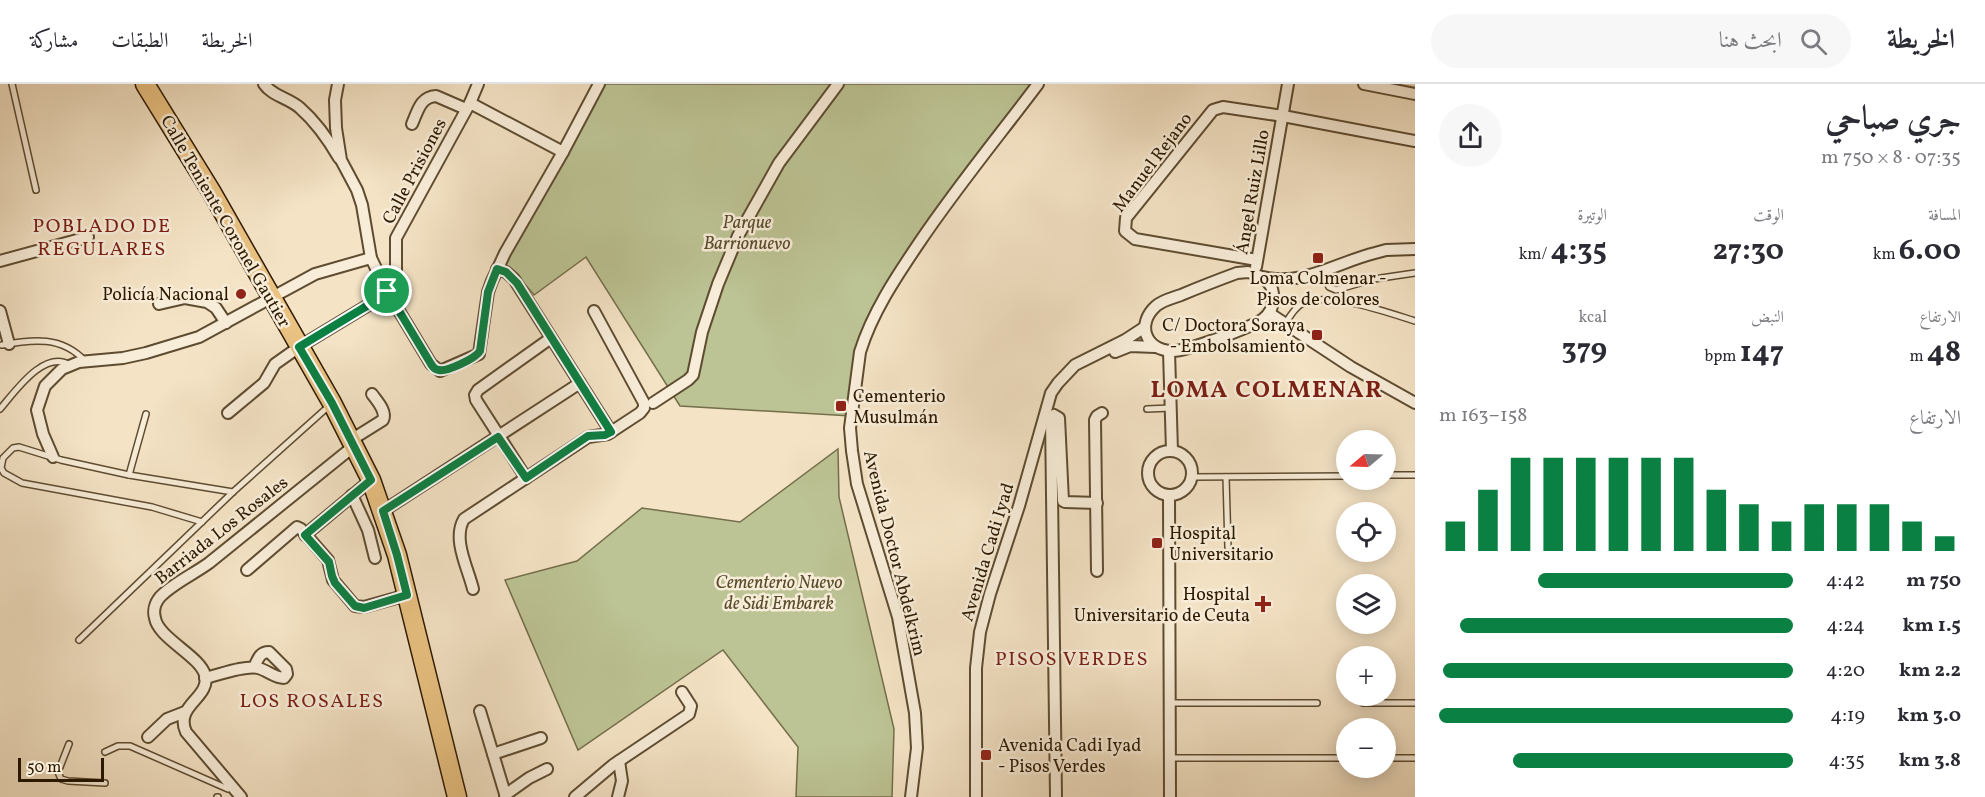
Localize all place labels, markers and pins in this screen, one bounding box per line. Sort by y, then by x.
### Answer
marker: Loma Colmenar - Pisos de colores [1311,251,1325,265]
pin [361,265,412,316]
place label: Loma Colmenar - Pisos de colores [1249,267,1387,313]
place label: Policía Nacional [102,283,229,308]
marker: Policía Nacional [234,287,248,301]
place label: C/ Doctora Soraya - Embolsamiento [1162,314,1305,360]
marker: C/ Doctora Soraya - Embolsamiento [1310,328,1324,342]
place label: Cementerio Musulmán [853,385,946,431]
marker: Cementerio Musulmán [834,399,848,413]
place label: Hospital Universitario [1169,522,1274,568]
marker: Hospital Universitario [1150,536,1164,550]
place label: Hospital Universitario de Ceuta [1074,583,1250,629]
marker: Hospital Universitario de Ceuta [1254,595,1272,613]
place label: Avenida Cadi Iyad - Pisos Verdes [998,734,1141,780]
marker: Avenida Cadi Iyad - Pisos Verdes [979,748,993,762]

